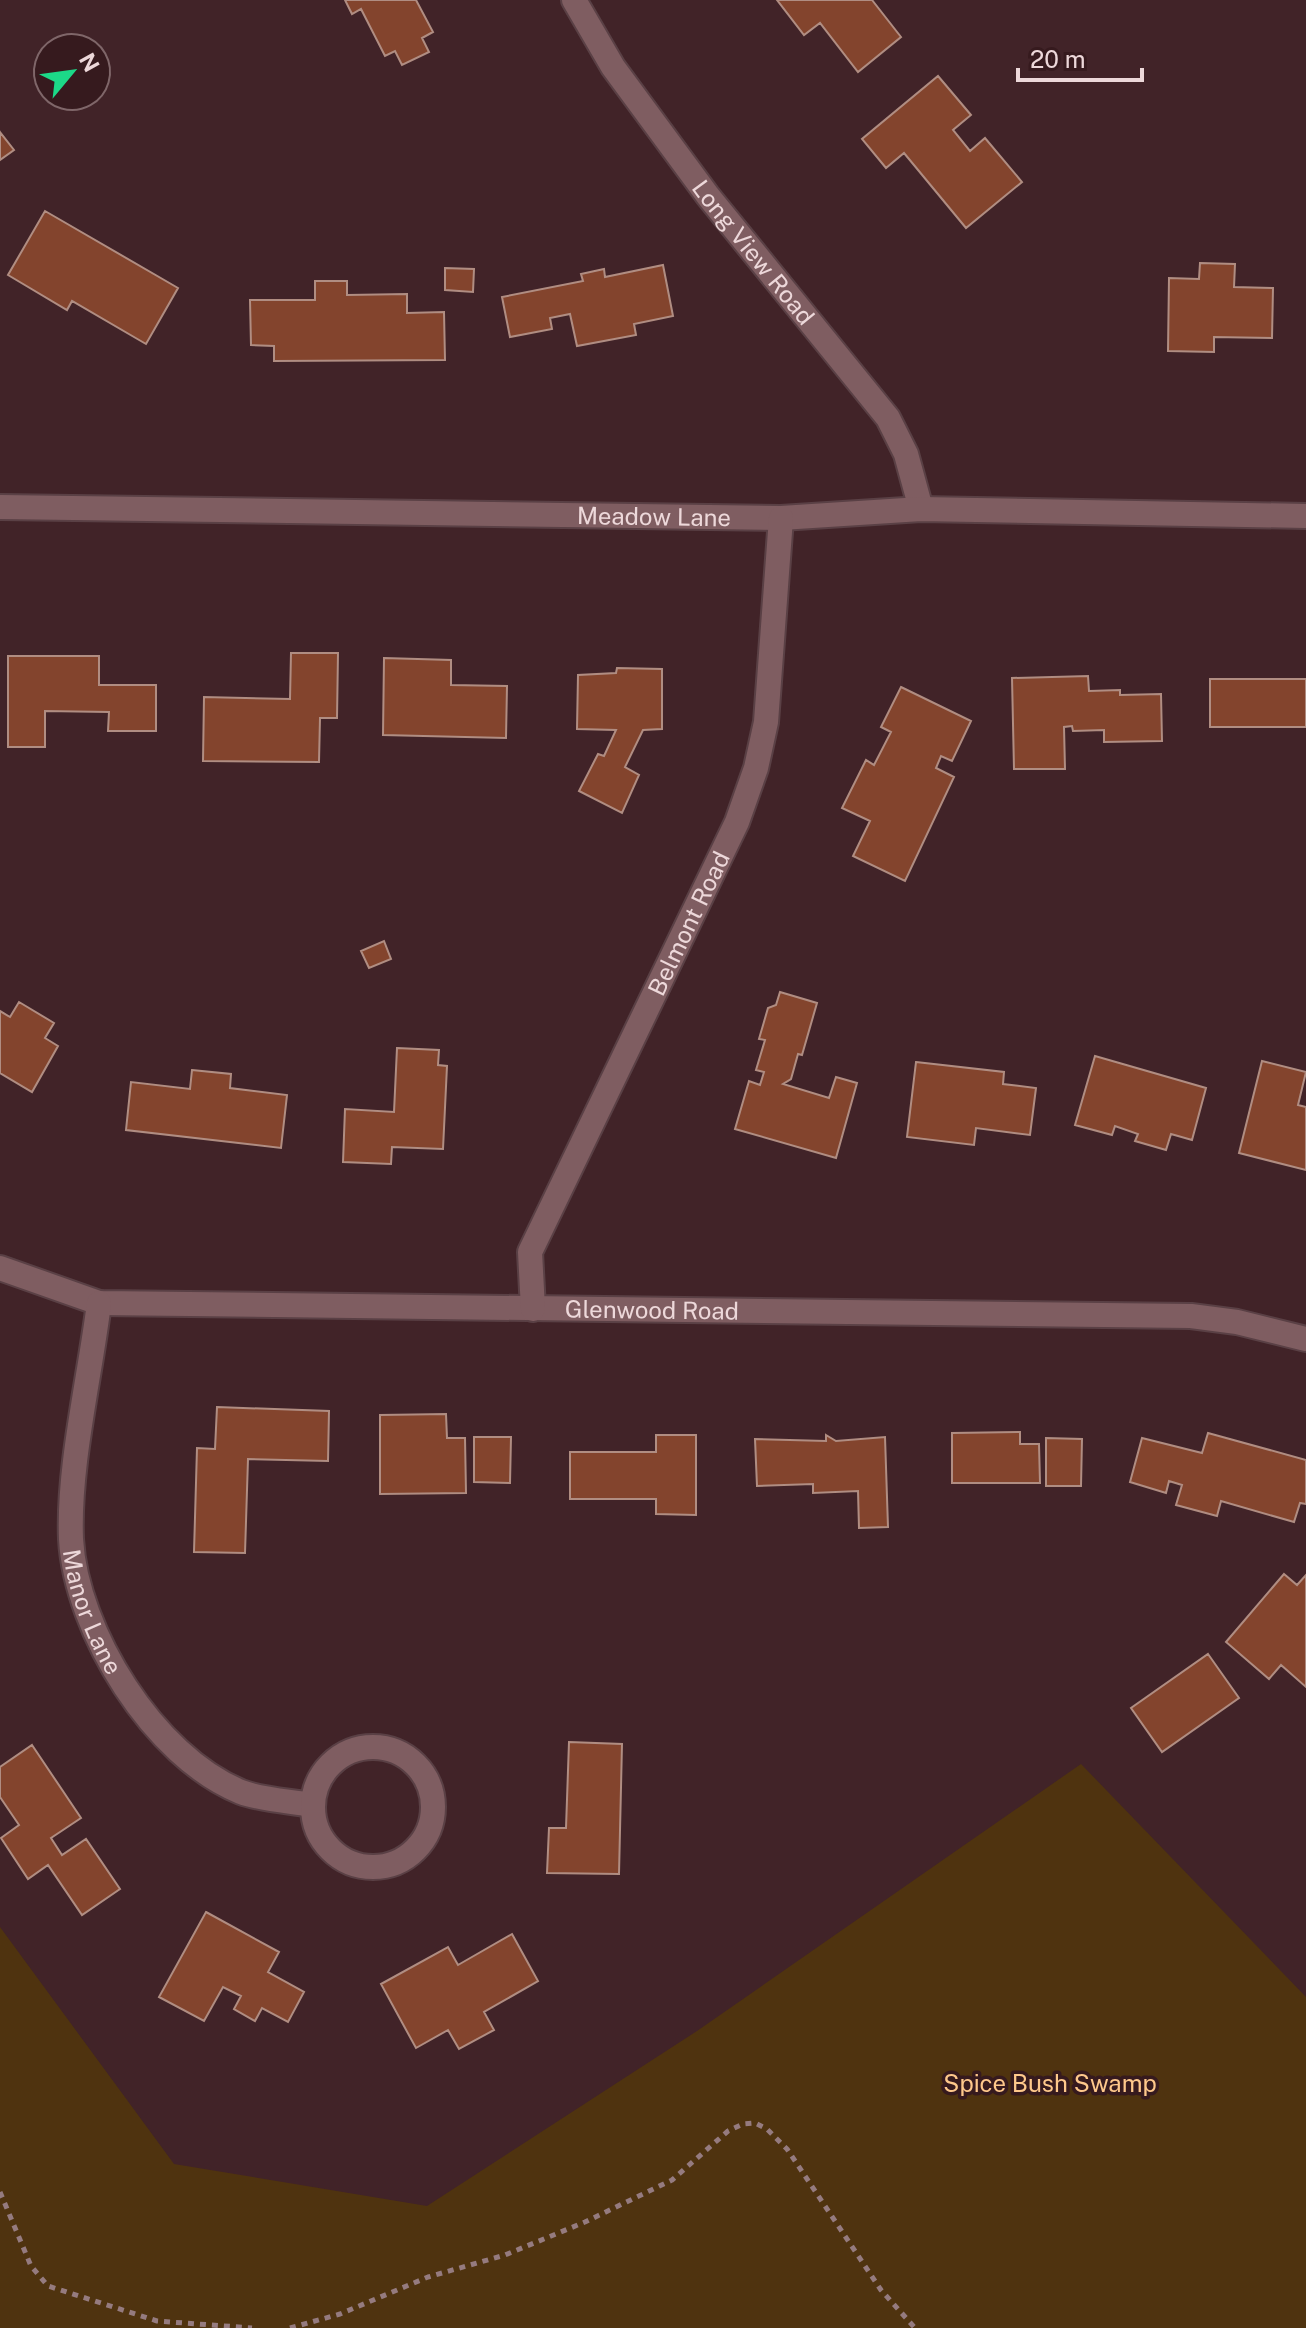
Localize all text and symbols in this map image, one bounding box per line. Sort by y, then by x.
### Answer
north arrow [32,32,112,112]
scale bar [1018,32,1142,82]
text: 20 m [1030,45,1086,73]
text: N [74,48,105,76]
street label: Long View Road [687,174,820,330]
street label: Meadow Lane [577,501,731,531]
street label: Belmont Road [642,847,735,1000]
street label: Glenwood Road [565,1295,739,1325]
street label: Manor Lane [58,1547,128,1679]
park label: Spice Bush Swamp [943,2069,1157,2097]

